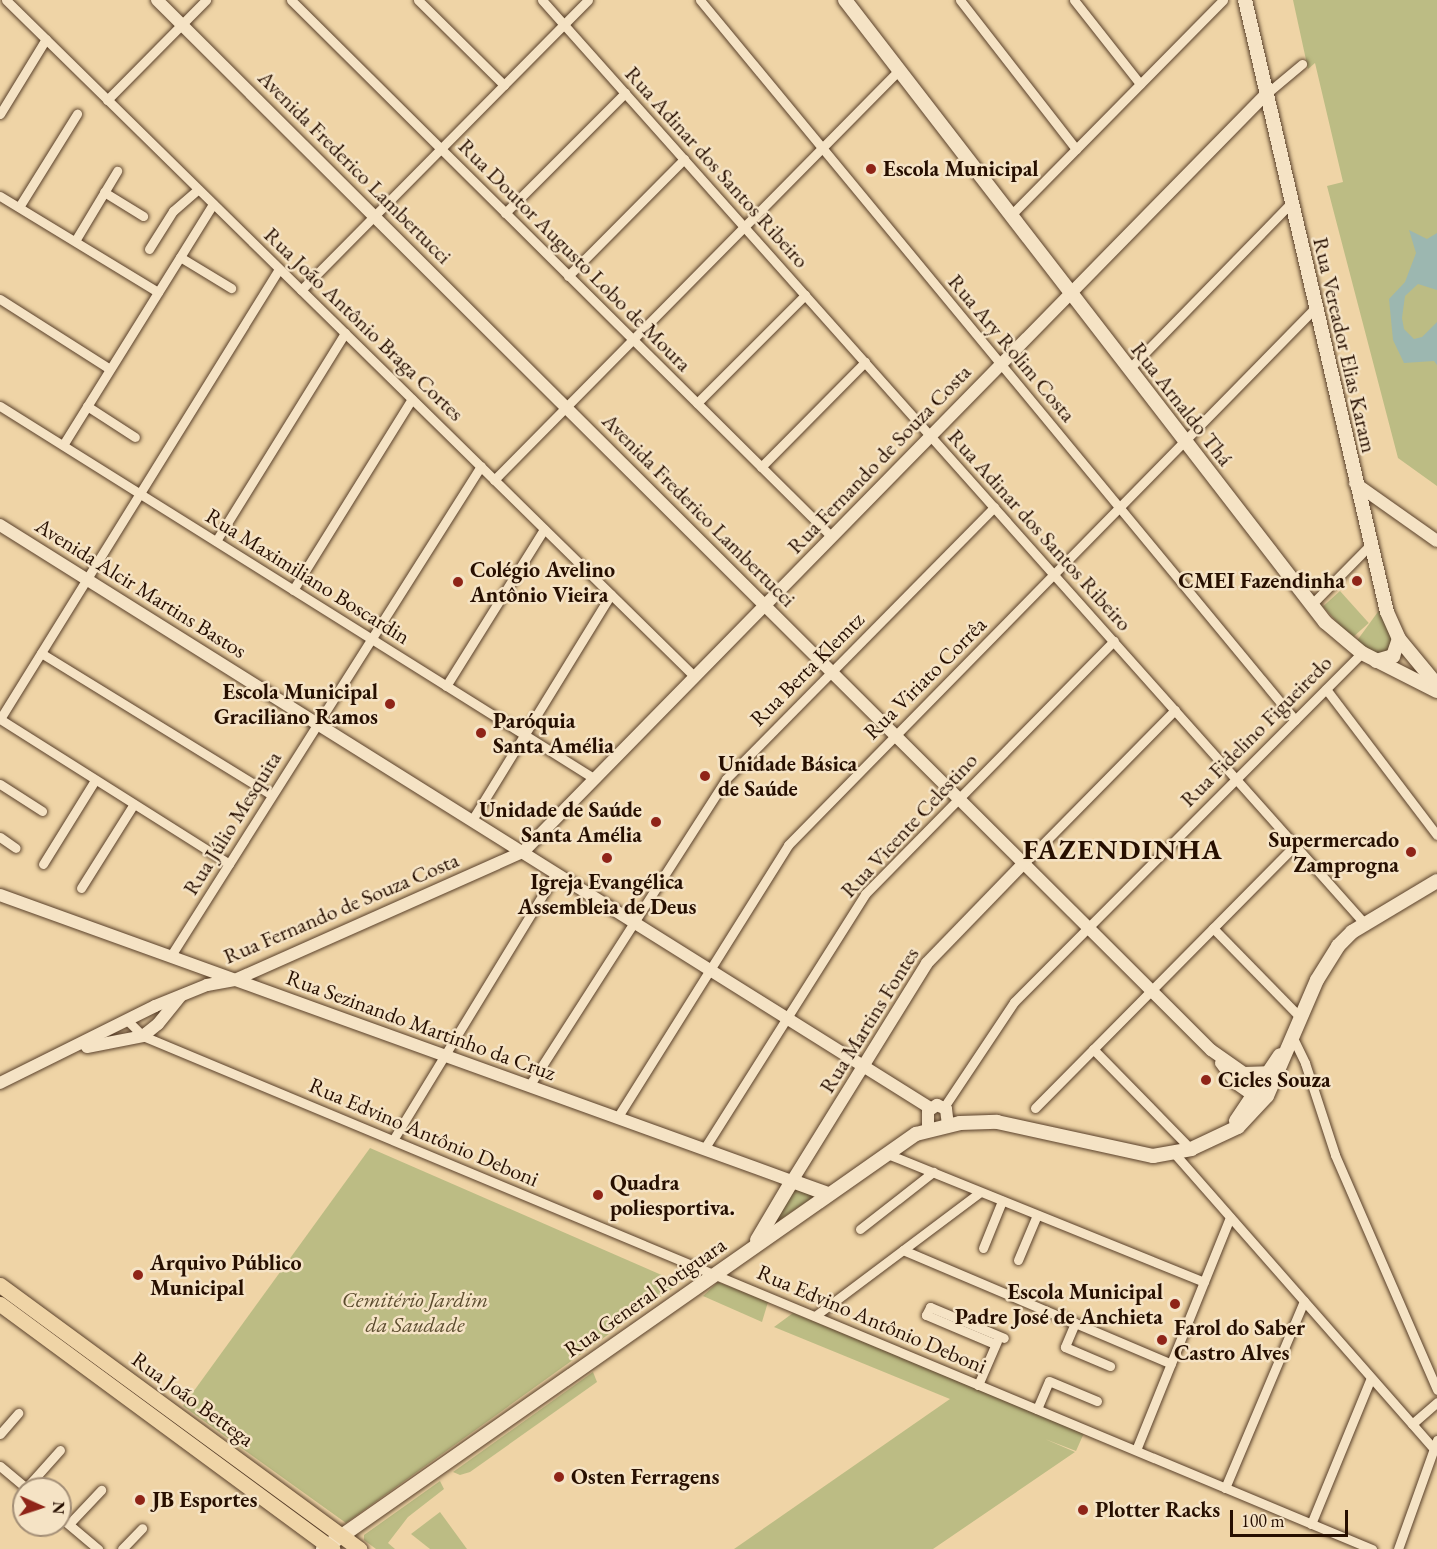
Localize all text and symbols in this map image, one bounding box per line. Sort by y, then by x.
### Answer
street label: Rua Adinar dos Santos Ribeiro [619,61,815,273]
street label: Avenida Frederico Lambertucci [253,65,457,269]
street label: Rua Doutor Augusto Lobo de Moura [453,133,697,377]
place label: Escola Municipal [883,156,1039,182]
marker: Escola Municipal [864,162,878,176]
street label: Rua João Antônio Braga Cortes [259,222,469,426]
street label: Rua Vereador Elias Karam [1307,235,1383,455]
street label: Rua Ary Rolim Costa [942,269,1082,427]
street label: Rua Arnaldo Thá [1125,337,1239,471]
street label: Rua Fernando de Souza Costa [782,359,976,559]
street label: Avenida Frederico Lambertucci [597,408,801,612]
street label: Rua Adinar dos Santos Ribeiro [942,424,1138,636]
street label: Rua Maximiliano Boscardin [201,502,415,650]
street label: Avenida Alcir Martins Bastos [31,512,251,664]
place label: Colégio Avelino Antônio Vieira [470,556,615,608]
place label: CMEI Fazendinha [1178,568,1345,594]
marker: CMEI Fazendinha [1350,574,1364,588]
marker: Colégio Avelino Antônio Vieira [451,575,465,589]
street label: Rua Berta Klemtz [744,606,870,732]
street label: Rua Viriato Corrêa [858,611,992,745]
street label: Rua Fidelino Figueiredo [1175,650,1337,812]
place label: Escola Municipal Graciliano Ramos [214,678,378,730]
marker: Escola Municipal Graciliano Ramos [383,697,397,711]
place label: Paróquia Santa Amélia [493,707,614,758]
marker: Paróquia Santa Amélia [474,726,488,740]
street label: Rua Júlio Mesquita [177,746,287,900]
street label: Rua Vicente Celestino [835,747,983,903]
place label: Unidade Básica de Saúde [718,750,857,802]
marker: Unidade Básica de Saúde [696,767,714,785]
place label: Unidade de Saúde Santa Amélia [479,796,642,848]
marker: Unidade de Saúde Santa Amélia [647,813,665,831]
place label: Supermercado Zamprogna [1269,826,1399,878]
district label: FAZENDINHA [1023,832,1223,866]
marker: Supermercado Zamprogna [1404,845,1418,859]
street label: Rua Fernando de Souza Costa [219,846,463,970]
marker: Igreja Evangélica Assembleia de Deus [600,851,614,865]
place label: Igreja Evangélica Assembleia de Deus [518,868,696,920]
street label: Rua Martins Fontes [814,942,924,1098]
street label: Rua Sezinando Martinho da Cruz [283,964,559,1086]
place label: Cicles Souza [1218,1067,1331,1093]
street label: Rua Edvino Antônio Deboni [305,1072,543,1192]
marker: Cicles Souza [1199,1073,1213,1087]
place label: Quadra poliesportiva. [610,1169,735,1220]
marker: Quadra poliesportiva. [591,1188,605,1202]
street label: Rua General Potiguara [559,1231,731,1363]
place label: Arquivo Público Municipal [150,1249,301,1300]
street label: Rua Edvino Antônio Deboni [753,1259,991,1379]
marker: Arquivo Público Municipal [131,1268,145,1282]
place label: Escola Municipal Padre José de Anchieta [955,1278,1163,1330]
park label: Cemitério Jardim da Saudade [342,1286,488,1338]
marker: Escola Municipal Padre José de Anchieta [1168,1297,1182,1311]
place label: Farol do Saber Castro Alves [1174,1314,1305,1366]
marker: Farol do Saber Castro Alves [1155,1333,1169,1347]
street label: Rua João Bettega [127,1346,259,1452]
place label: Osten Ferragens [571,1464,719,1490]
marker: Osten Ferragens [552,1470,566,1484]
north arrow [12,1477,72,1537]
place label: JB Esportes [152,1487,257,1513]
marker: JB Esportes [133,1493,147,1507]
place label: Plotter Racks [1095,1497,1220,1523]
scale bar [1233,1498,1352,1536]
text: N [48,1501,69,1515]
marker: Plotter Racks [1076,1503,1090,1517]
text: 100 m [1241,1509,1285,1532]

